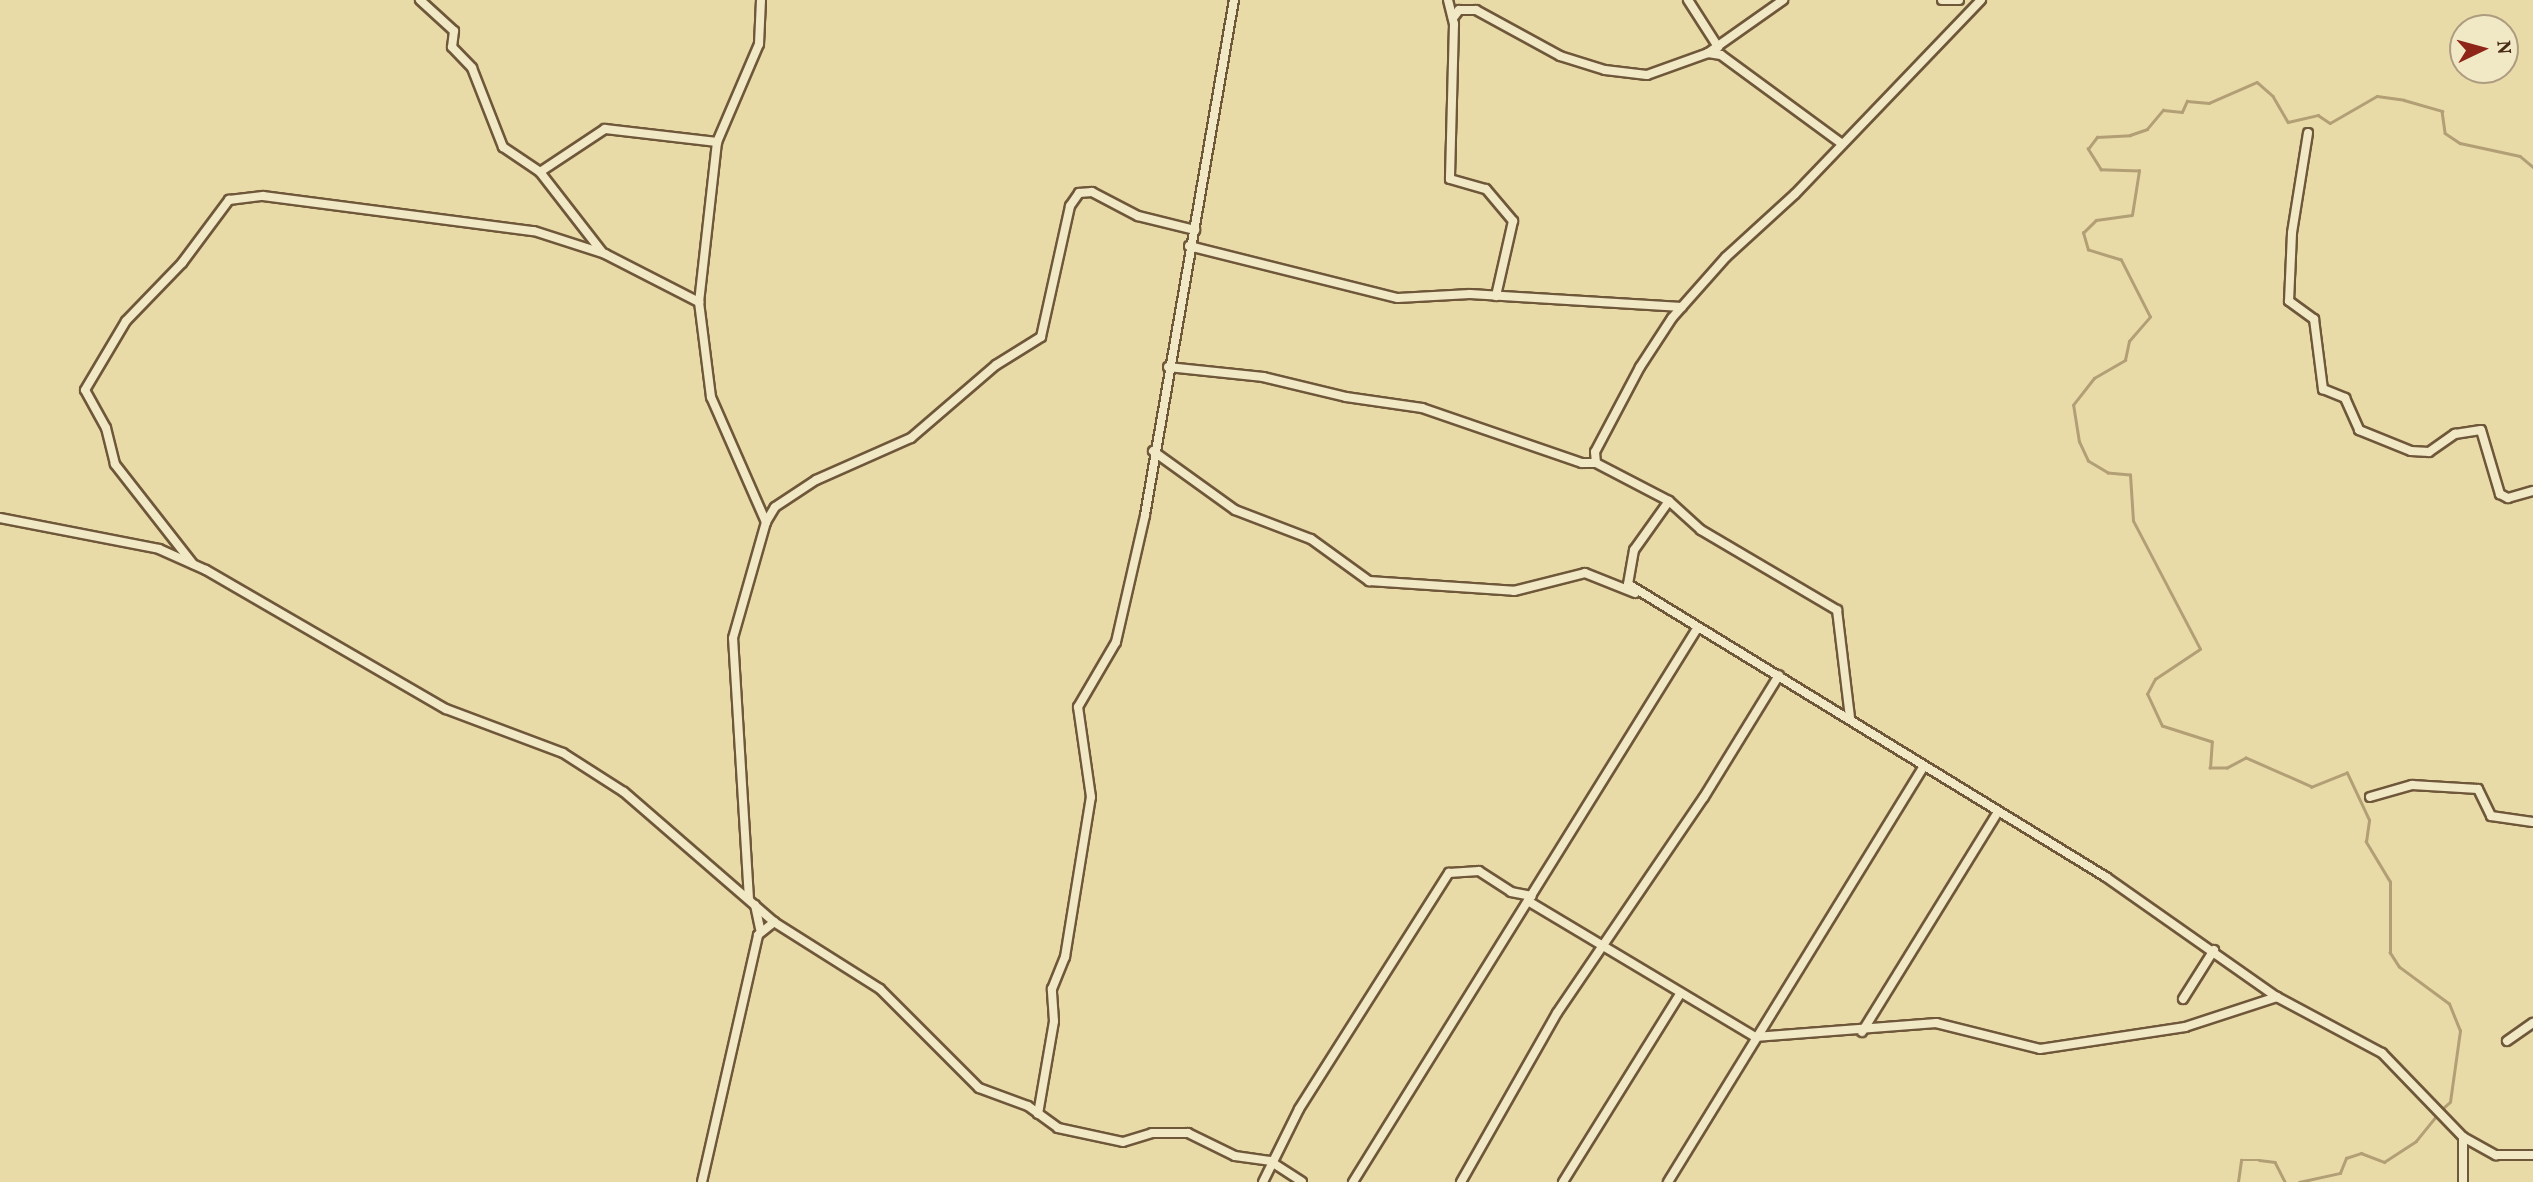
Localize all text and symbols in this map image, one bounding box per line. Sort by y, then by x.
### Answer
north arrow [2449,14,2519,84]
text: N [2489,39,2516,55]

